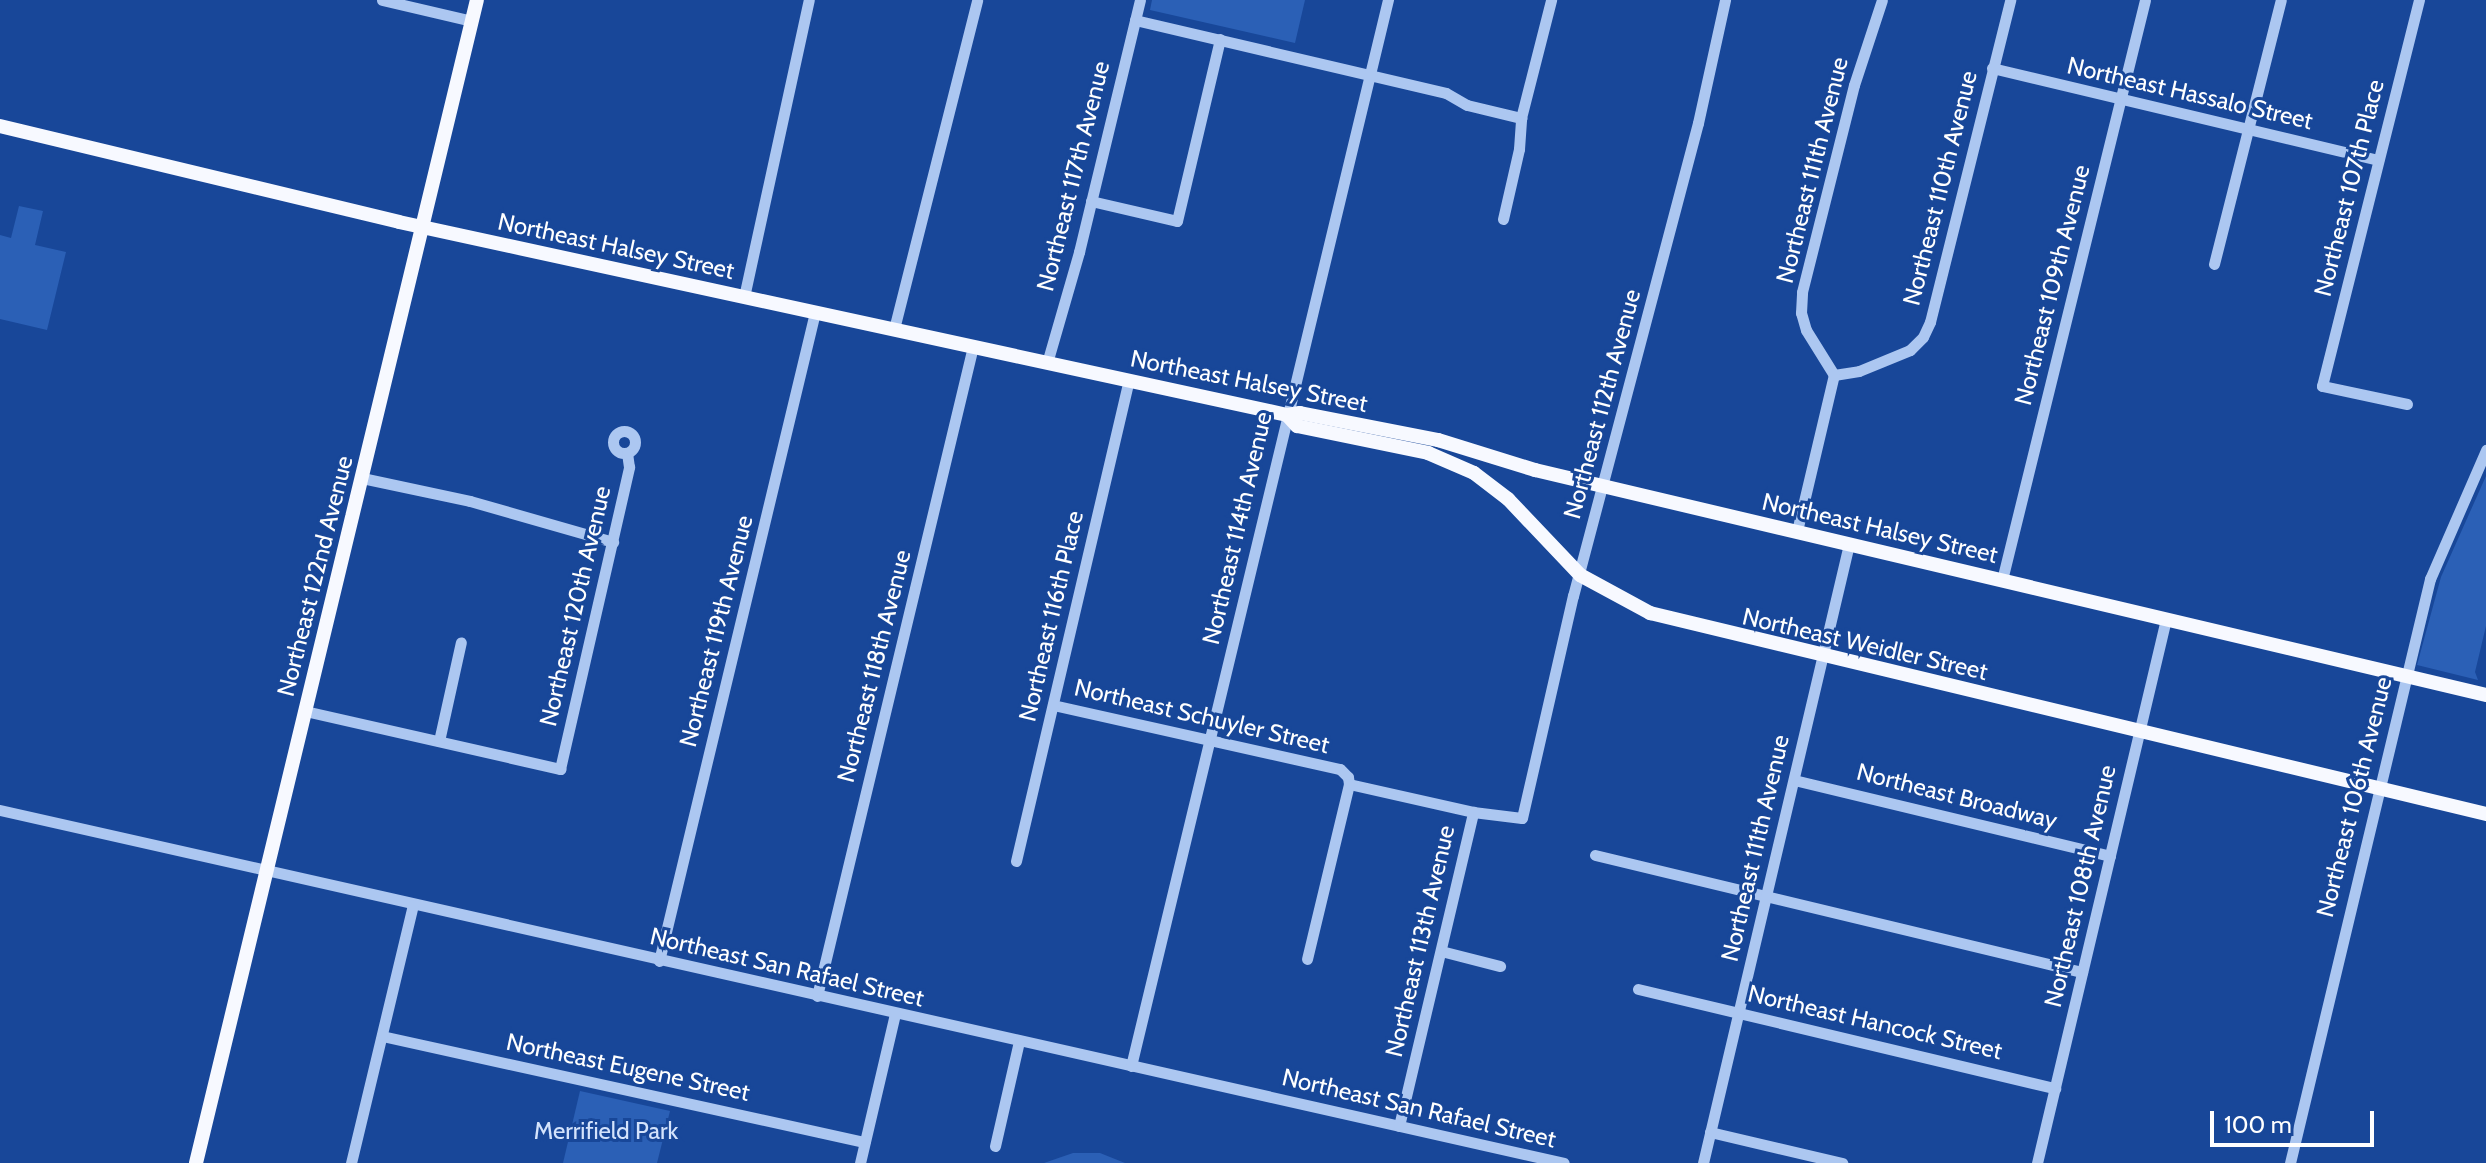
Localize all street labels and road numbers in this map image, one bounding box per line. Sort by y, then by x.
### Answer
street label: Northeast Hassalo Street [2064,51,2316,135]
street label: Northeast 111th Avenue [1770,54,1854,286]
street label: Northeast 117th Avenue [1030,58,1116,294]
street label: Northeast 110th Avenue [1897,68,1983,308]
street label: Northeast 107th Place [2308,77,2390,299]
street label: Northeast 109th Avenue [2008,162,2096,408]
street label: Northeast Halsey Street [495,207,737,285]
street label: Northeast 112th Avenue [1557,286,1647,522]
street label: Northeast Halsey Street [1128,344,1370,418]
street label: Northeast 114th Avenue [1196,409,1278,647]
street label: Northeast 122nd Avenue [271,453,359,699]
street label: Northeast 120th Avenue [533,483,617,729]
street label: Northeast Halsey Street [1759,487,2001,569]
street label: Northeast 116th Place [1013,508,1089,724]
street label: Northeast 119th Avenue [673,512,759,750]
street label: Northeast 118th Avenue [831,547,917,785]
street label: Northeast Weidler Street [1740,602,1990,686]
street label: Northeast Schuyler Street [1072,673,1332,759]
street label: Northeast 106th Avenue [2310,674,2398,920]
street label: Northeast 111th Avenue [1715,732,1795,964]
street label: Northeast Broadway [1854,757,2060,835]
street label: Northeast 108th Avenue [2038,762,2122,1010]
street label: Northeast 113th Avenue [1379,822,1461,1060]
street label: Northeast San Rafael Street [647,921,927,1013]
street label: Northeast Hancock Street [1745,979,2005,1065]
street label: Northeast Eugene Street [504,1027,752,1107]
street label: Northeast San Rafael Street [1279,1062,1559,1154]

